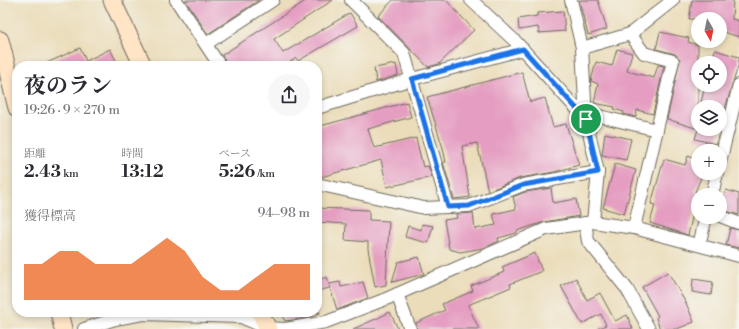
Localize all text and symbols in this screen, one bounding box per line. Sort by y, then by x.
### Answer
north arrow [691,12,727,48]
map controls [691,12,727,224]
button: locate [691,56,727,92]
text: 夜のラン [24,73,112,100]
button: share [268,74,310,116]
button: layers [691,100,727,136]
text: 19:26 · 9 × 270 m [24,102,120,118]
pin [569,102,603,136]
icon: arrive [575,108,597,130]
button: + [691,144,727,180]
text: 距離 [24,147,46,161]
text: 時間 [121,147,143,161]
text: ペース [219,147,251,161]
text: 2.43 [24,161,61,183]
text: 13:12 [121,161,164,183]
text: 5:26 [219,161,255,183]
text: km [61,167,79,181]
text: /km [255,167,275,181]
button: − [691,188,727,224]
text: 94–98 m [258,205,310,221]
text: 獲得標高 [24,208,76,224]

